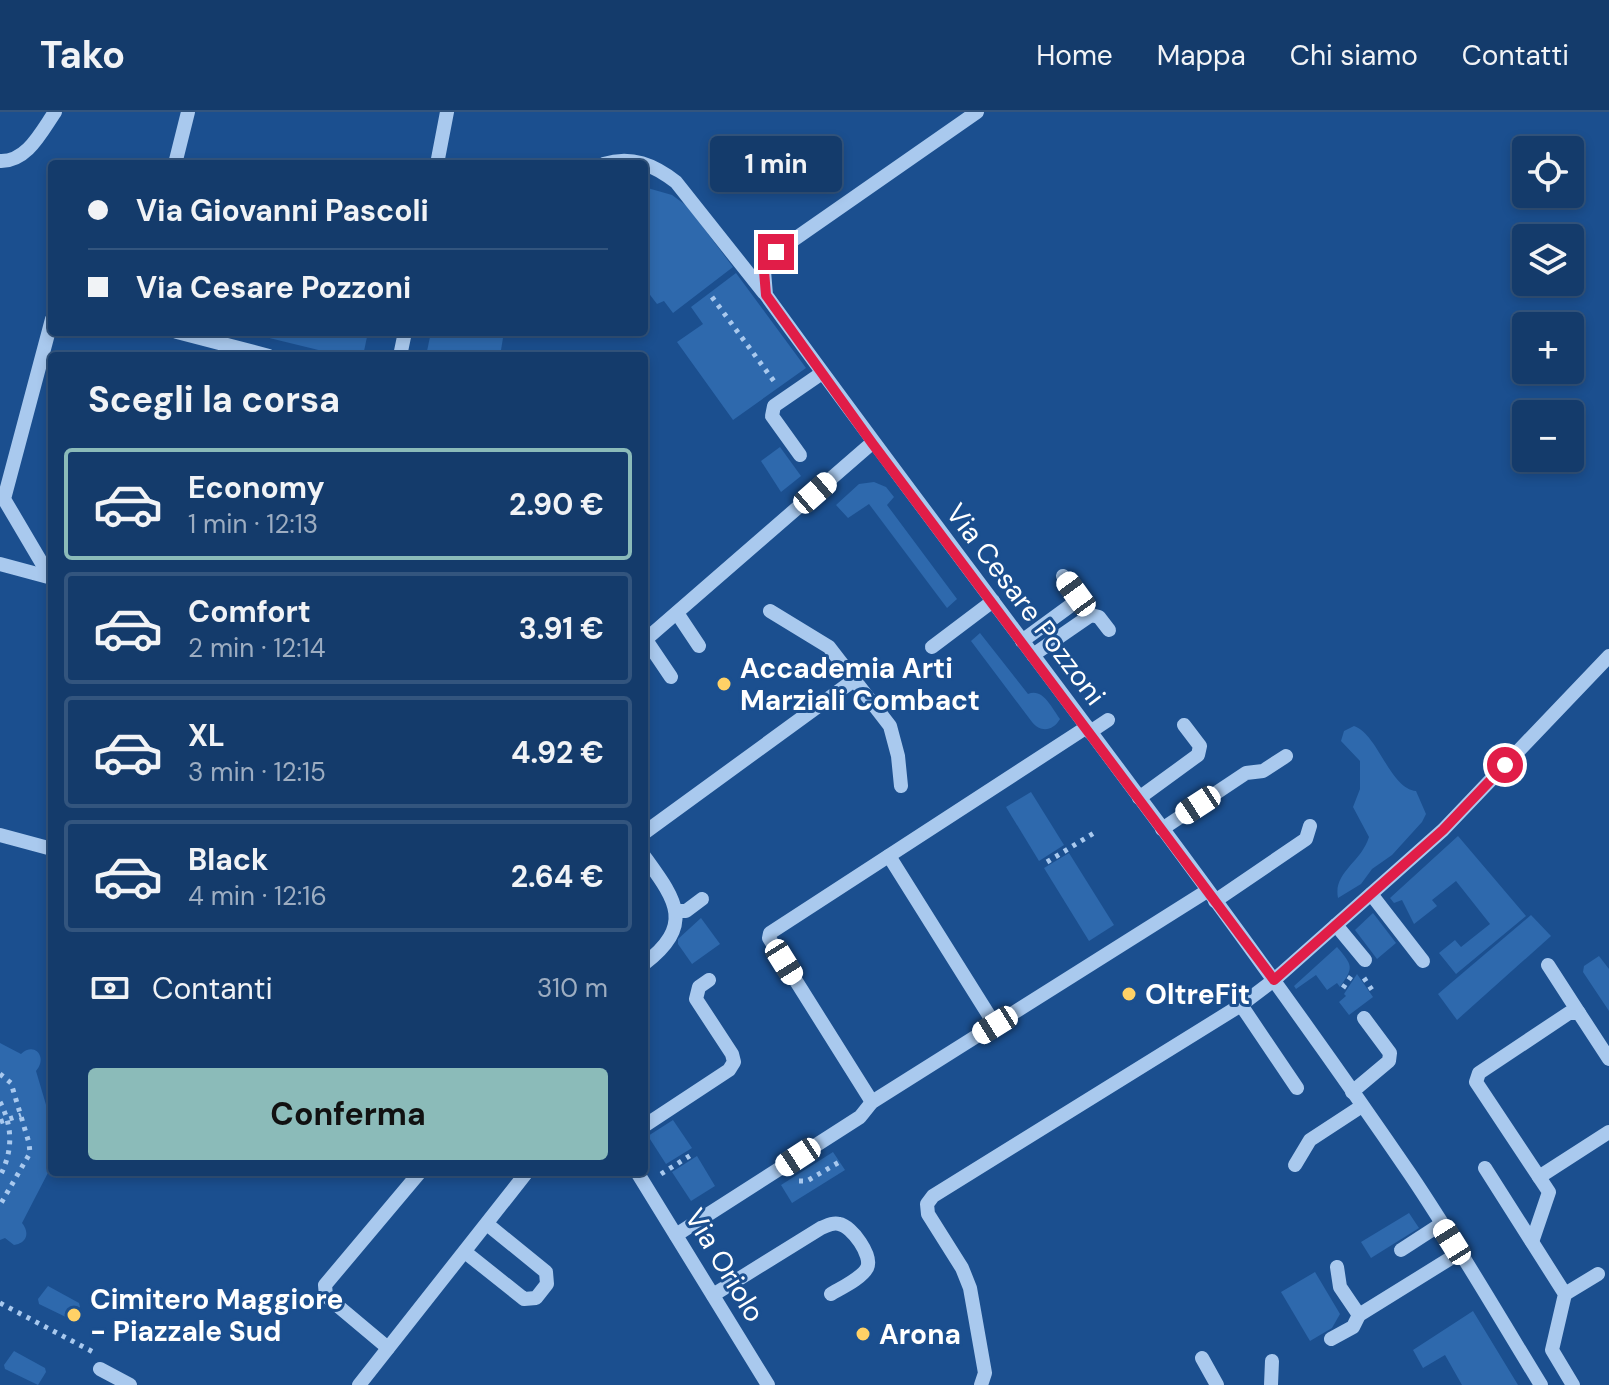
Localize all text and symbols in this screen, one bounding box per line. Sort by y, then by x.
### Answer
text: Tako [40,30,125,80]
text: Home [1036,37,1113,74]
text: Mappa [1157,37,1246,74]
text: Chi siamo [1290,37,1418,74]
text: Contatti [1462,37,1569,74]
callout: 1 min [710,136,842,192]
map controls [1512,136,1584,472]
button: locate [1512,136,1584,208]
text: 1 min [744,147,808,181]
text: Via Giovanni Pascoli [136,191,429,230]
button: layers [1512,224,1584,296]
route end [758,234,794,270]
text: Via Cesare Pozzoni [136,268,411,307]
button: + [1512,312,1584,384]
text: Scegli la corsa [88,376,340,423]
button: − [1512,400,1584,472]
icon: car [92,468,164,540]
text: Economy [188,468,325,507]
car [789,468,841,518]
text: 2.90 € [509,485,604,524]
street label: Via Cesare Pozzoni [938,496,1114,713]
text: 1 min · 12:13 [188,507,318,541]
car [1052,568,1100,620]
icon: car [92,592,164,664]
text: Comfort [188,592,311,631]
text: 3.91 € [519,609,604,648]
text: 2 min · 12:14 [188,631,325,665]
place label: Accademia Arti Marziali Combact [740,650,980,719]
marker: Accademia Arti Marziali Combact [715,675,733,693]
icon: car [92,716,164,788]
text: XL [188,716,225,755]
text: 4.92 € [511,733,604,772]
route start [1487,747,1523,783]
text: 3 min · 12:15 [188,755,326,789]
car [1171,782,1225,828]
icon: car [92,840,164,912]
text: Black [188,840,268,879]
text: 2.64 € [511,857,604,896]
text: 4 min · 12:16 [188,879,327,913]
car [761,935,807,989]
icon: cash [88,966,132,1010]
text: Contanti [152,969,273,1008]
text: 310 m [537,971,608,1005]
place label: OltreFit [1145,976,1250,1013]
marker: OltreFit [1120,985,1138,1003]
car [968,1002,1022,1048]
button: Conferma [88,1068,608,1160]
car [771,1134,825,1180]
street label: Via Oriolo [676,1202,773,1329]
car [1429,1215,1475,1269]
place label: Cimitero Maggiore - Piazzale Sud [90,1281,343,1350]
marker: Cimitero Maggiore - Piazzale Sud [65,1306,83,1324]
place label: Arona [879,1316,961,1353]
marker: Arona [854,1325,872,1343]

